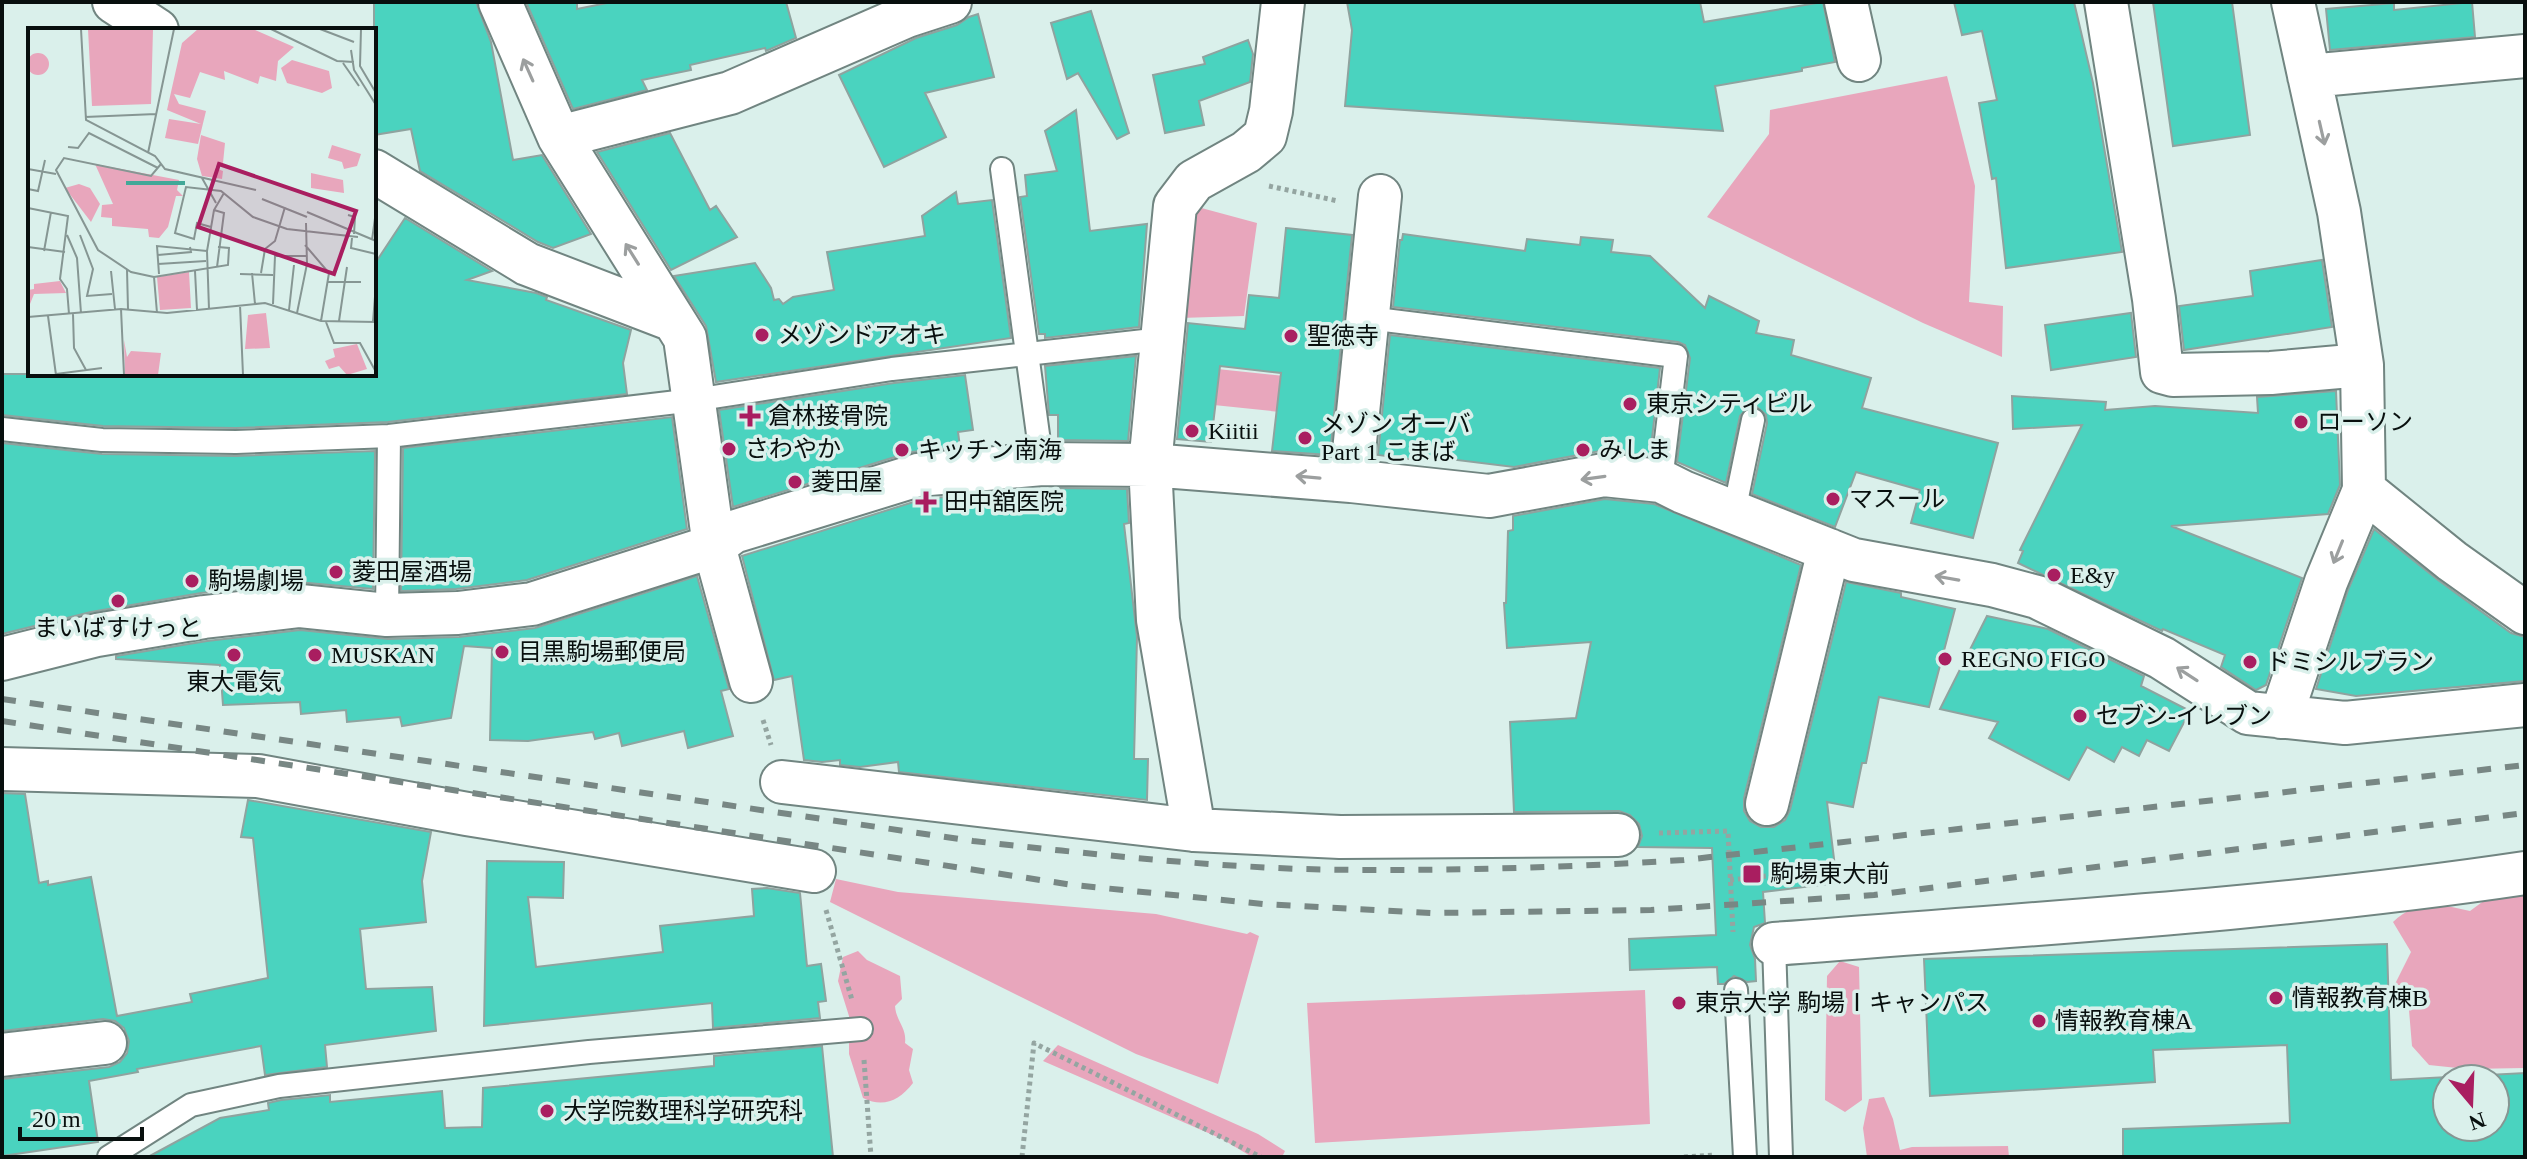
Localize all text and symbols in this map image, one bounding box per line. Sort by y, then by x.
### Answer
inset map [28,28,376,376]
one-way arrow [520,58,535,82]
one-way arrow [2315,120,2330,145]
one-way arrow [623,243,640,265]
place label: メゾンドアオキ [778,322,946,348]
place label: 聖徳寺 [1307,323,1379,349]
marker: メゾンドアオキ [753,326,771,344]
marker: 聖徳寺 [1282,327,1300,345]
place label: 東京シティビル [1646,391,1813,417]
marker: 東京シティビル [1621,395,1639,413]
place label: 倉林接骨院 [768,403,888,429]
marker: 倉林接骨院 [739,405,761,427]
place label: ローソン [2317,409,2413,435]
place label: メゾン オーバ Part 1 こまば [1321,411,1471,465]
marker: ローソン [2292,413,2310,431]
place label: Kiitii [1208,418,1259,444]
marker: Kiitii [1183,422,1201,440]
marker: メゾン オーバ Part 1 こまば [1296,429,1314,447]
place label: さわやか [745,436,841,462]
place label: キッチン南海 [918,437,1062,463]
place label: みしま [1599,437,1671,463]
marker: さわやか [720,440,738,458]
marker: キッチン南海 [893,441,911,459]
marker: みしま [1574,441,1592,459]
place label: 菱田屋 [811,469,883,495]
one-way arrow [1295,469,1322,484]
one-way arrow [1581,471,1607,486]
marker: 菱田屋 [786,473,804,491]
place label: マスール [1849,486,1945,512]
place label: 田中舘医院 [944,489,1064,515]
marker: マスール [1824,490,1842,508]
marker: 田中舘医院 [915,491,937,513]
one-way arrow [2330,539,2344,564]
place label: 菱田屋酒場 [352,559,472,585]
place label: E&y [2070,562,2115,588]
marker: 菱田屋酒場 [327,563,345,581]
marker: E&y [2045,566,2063,584]
place label: 駒場劇場 [208,568,304,594]
one-way arrow [1935,570,1961,585]
marker: 駒場劇場 [183,572,201,590]
marker: まいばすけっと [109,592,127,610]
place label: まいばすけっと [34,615,202,641]
place label: 目黒駒場郵便局 [518,639,686,665]
place label: MUSKAN [331,642,435,668]
marker: 目黒駒場郵便局 [493,643,511,661]
marker: 東大電気 [225,646,243,664]
marker: MUSKAN [306,646,324,664]
place label: REGNO FIGO [1961,646,2106,672]
place label: ドミシルブラン [2266,649,2434,675]
marker: REGNO FIGO [1936,650,1954,668]
marker: ドミシルブラン [2241,653,2259,671]
one-way arrow [2176,665,2199,681]
place label: 東大電気 [186,669,282,695]
place label: セブン-イレブン [2096,703,2272,729]
marker: セブン-イレブン [2071,707,2089,725]
place label: 駒場東大前 [1770,861,1890,887]
marker: 駒場東大前 [1741,863,1763,885]
place label: 情報教育棟B [2292,985,2428,1011]
marker: 情報教育棟B [2267,989,2285,1007]
place label: 東京大学 駒場Ⅰキャンパス [1695,990,1989,1016]
marker: 東京大学 駒場Ⅰキャンパス [1670,994,1688,1012]
place label: 情報教育棟A [2055,1008,2193,1034]
marker: 情報教育棟A [2030,1012,2048,1030]
north arrow [2431,1063,2511,1143]
scale bar [20,1091,142,1141]
place label: 大学院数理科学研究科 [563,1098,803,1124]
marker: 大学院数理科学研究科 [538,1102,556,1120]
text: 20 m [32,1106,81,1132]
text: N [2466,1107,2489,1136]

